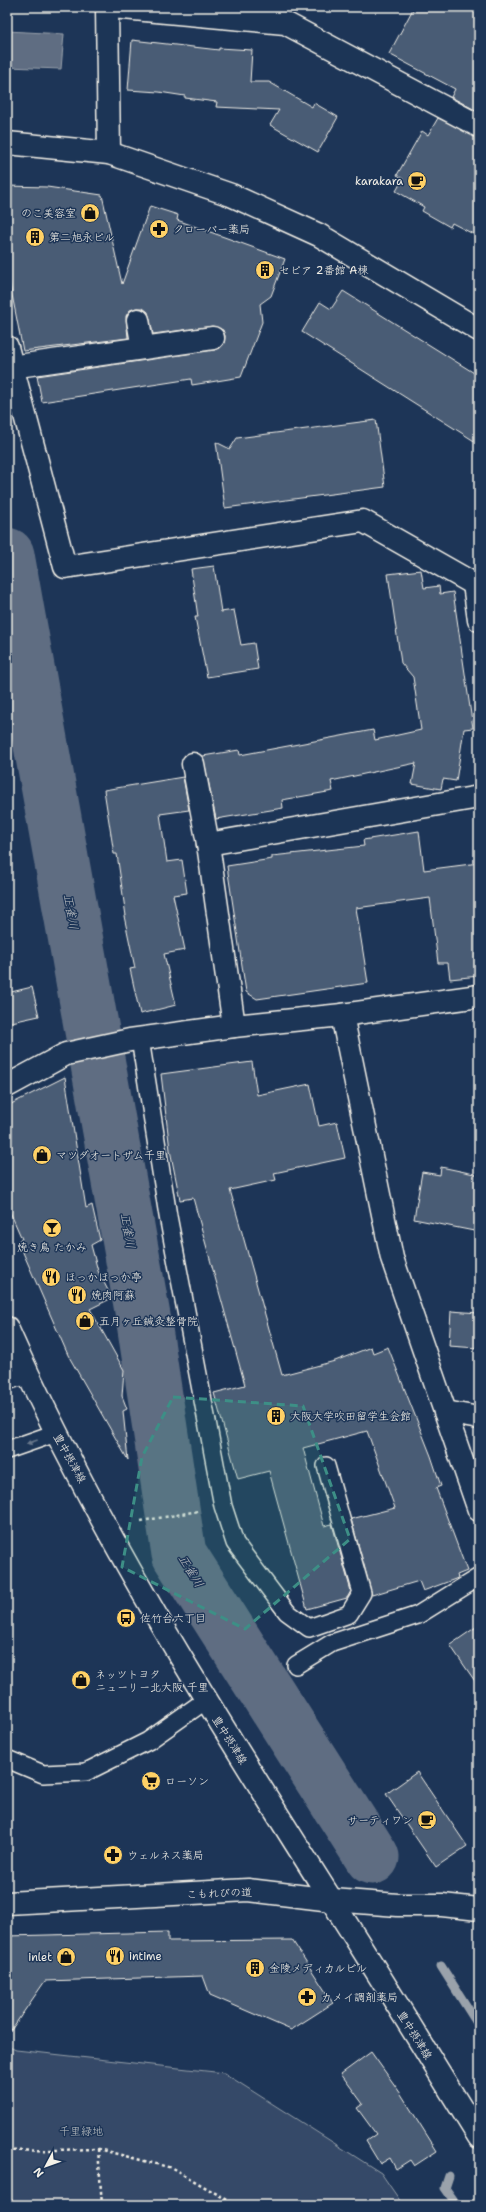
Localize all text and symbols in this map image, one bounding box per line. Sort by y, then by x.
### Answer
cafe icon: karakara [406,170,428,192]
place label: karakara [355,174,403,189]
shop icon: のこ美容室 [79,202,101,224]
place label: のこ美容室 [21,206,76,221]
pharmacy icon: クローバー薬局 [148,218,170,240]
place label: クローバー薬局 [173,222,250,237]
building icon: 第二旭永ビル [24,226,46,248]
place label: 第二旭永ビル [49,230,115,245]
building icon: セピア 2番館 A棟 [254,259,276,281]
place label: セピア 2番館 A棟 [279,263,368,278]
water label: 正雀川 [60,893,82,931]
shop icon: マツダオートザム千里 [31,1144,53,1166]
place label: マツダオートザム千里 [56,1148,166,1163]
water label: 正雀川 [117,1212,139,1250]
bar icon: 焼き鳥 たかみ [41,1217,63,1239]
place label: 焼き鳥 たかみ [17,1240,87,1255]
restaurant icon: ほっかほっか亭 [40,1266,62,1288]
place label: ほっかほっか亭 [65,1270,142,1285]
restaurant icon: 焼肉阿蘇 [66,1284,88,1306]
place label: 焼肉阿蘇 [91,1288,135,1303]
shop icon: 五月ヶ丘鍼灸整骨院 [74,1310,96,1332]
place label: 五月ヶ丘鍼灸整骨院 [99,1314,198,1329]
building icon: 大阪大学吹田留学生会館 [265,1405,287,1427]
place label: 大阪大学吹田留学生会館 [290,1409,411,1424]
street label: 豊中摂津線 [50,1431,89,1486]
one-way arrow [25,1439,37,1445]
water label: 正雀川 [175,1551,207,1591]
bus stop icon: 佐竹台六丁目 [115,1607,137,1629]
place label: 佐竹台六丁目 [140,1611,206,1626]
place label: ネッツトヨタ ニューリー北大阪 千里 [95,1667,209,1695]
shop icon: ネッツトヨタ ニューリー北大阪 千里 [70,1669,92,1691]
street label: 豊中摂津線 [209,1713,251,1768]
supermarket icon: ローソン [140,1770,162,1792]
place label: ローソン [165,1774,209,1789]
cafe icon: サーティワン [416,1809,438,1831]
place label: サーティワン [347,1813,413,1828]
pharmacy icon: ウェルネス薬局 [102,1844,124,1866]
place label: ウェルネス薬局 [127,1848,204,1863]
street label: こもれびの道 [186,1885,252,1902]
restaurant icon: intime [104,1945,126,1967]
shop icon: inlet [55,1946,77,1968]
place label: intime [129,1949,162,1964]
place label: inlet [28,1950,52,1965]
building icon: 金陵メディカルビル [244,1957,266,1979]
place label: 金陵メディカルビル [269,1961,367,1976]
pharmacy icon: カメイ調剤薬局 [296,1986,318,2008]
place label: カメイ調剤薬局 [321,1990,398,2005]
street label: 豊中摂津線 [394,2008,436,2063]
park label: 千里緑地 [59,2124,103,2139]
north arrow [26,2146,66,2186]
text: N [30,2164,47,2180]

